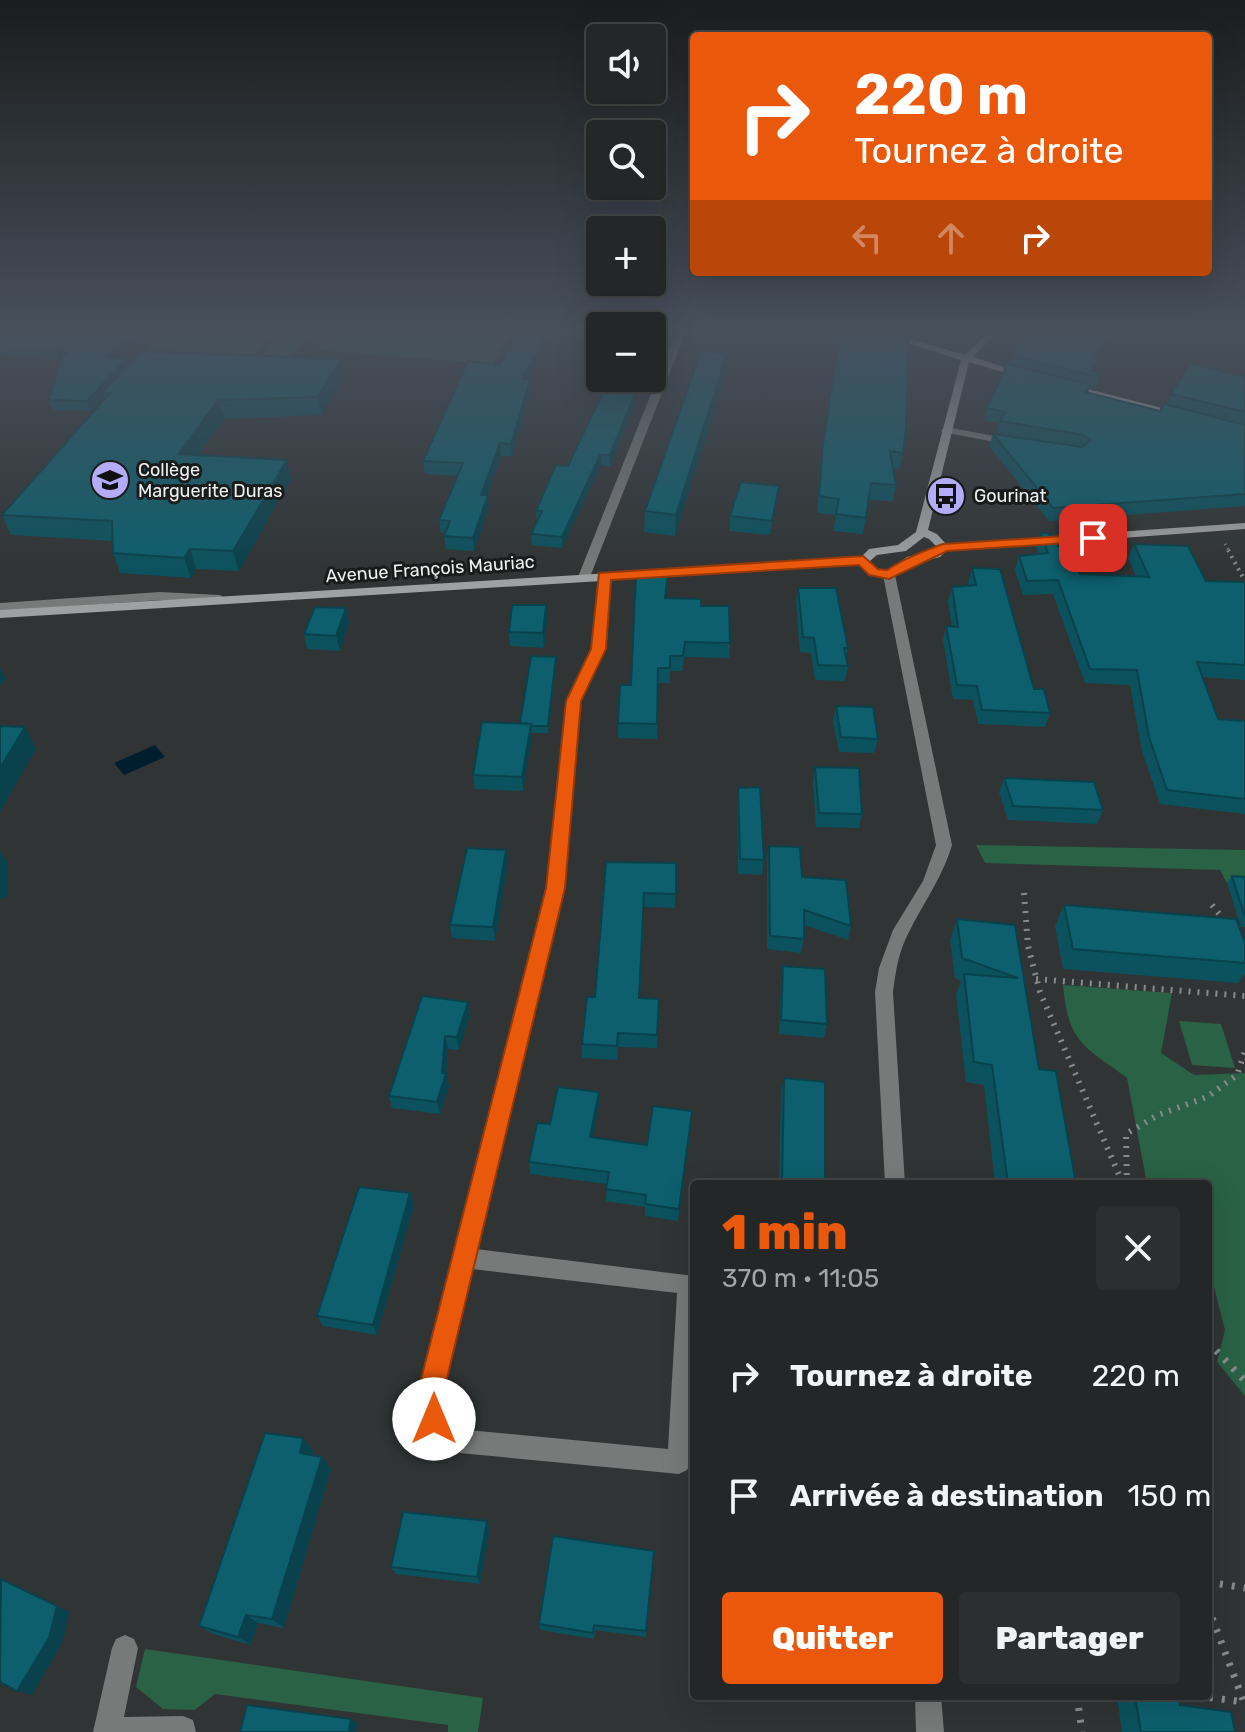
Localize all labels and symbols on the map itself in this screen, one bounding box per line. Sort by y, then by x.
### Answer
school or university icon: Collège Marguerite Duras [89,459,131,501]
place label: Collège Marguerite Duras [138,459,282,502]
bus stop icon: Gourinat [925,475,967,517]
place label: Gourinat [974,485,1046,507]
pin [1059,504,1127,572]
street label: Avenue François Mauriac [325,551,535,587]
position arrow [392,1377,476,1461]

